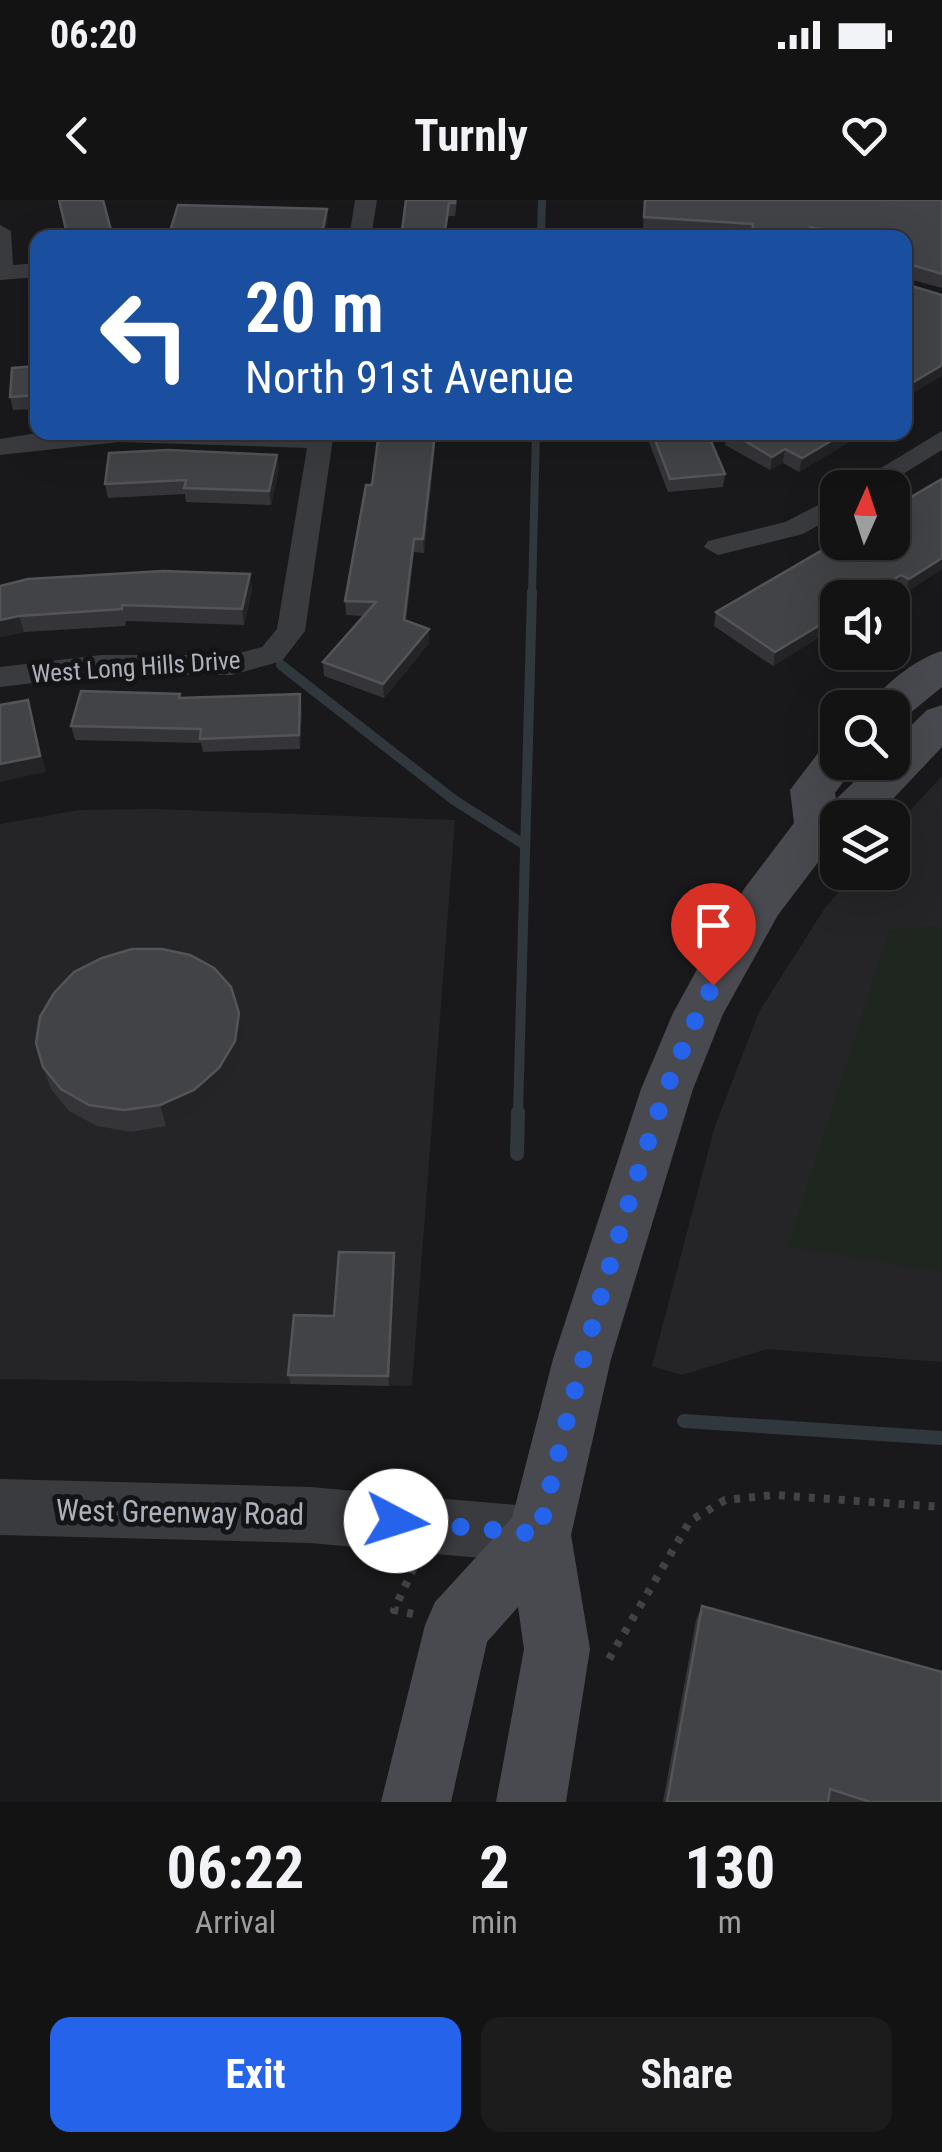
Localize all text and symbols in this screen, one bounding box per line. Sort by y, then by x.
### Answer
text: 06:20 [50,13,137,57]
icon: back [50,108,105,163]
icon: heart [837,108,892,163]
text: Turnly [414,109,528,162]
text: 20 m [245,267,384,349]
icon: left [80,270,210,400]
text: North 91st Avenue [245,351,574,404]
north arrow [820,470,910,560]
map controls [820,470,910,890]
button: sound [820,580,910,670]
street label: West Long Hills Drive [31,645,241,689]
button: search [820,690,910,780]
button: layers [820,800,910,890]
pin [671,883,756,986]
icon: arrive [686,898,741,953]
position arrow [344,1469,448,1573]
street label: West Greenway Road [56,1492,304,1532]
text: 06:22 [167,1832,304,1903]
text: 2 [479,1832,510,1903]
text: 130 [684,1832,775,1903]
text: Arrival [195,1903,276,1941]
text: min [471,1903,518,1941]
text: m [718,1903,742,1941]
button: Exit [50,2017,461,2132]
button: Share [481,2017,892,2132]

